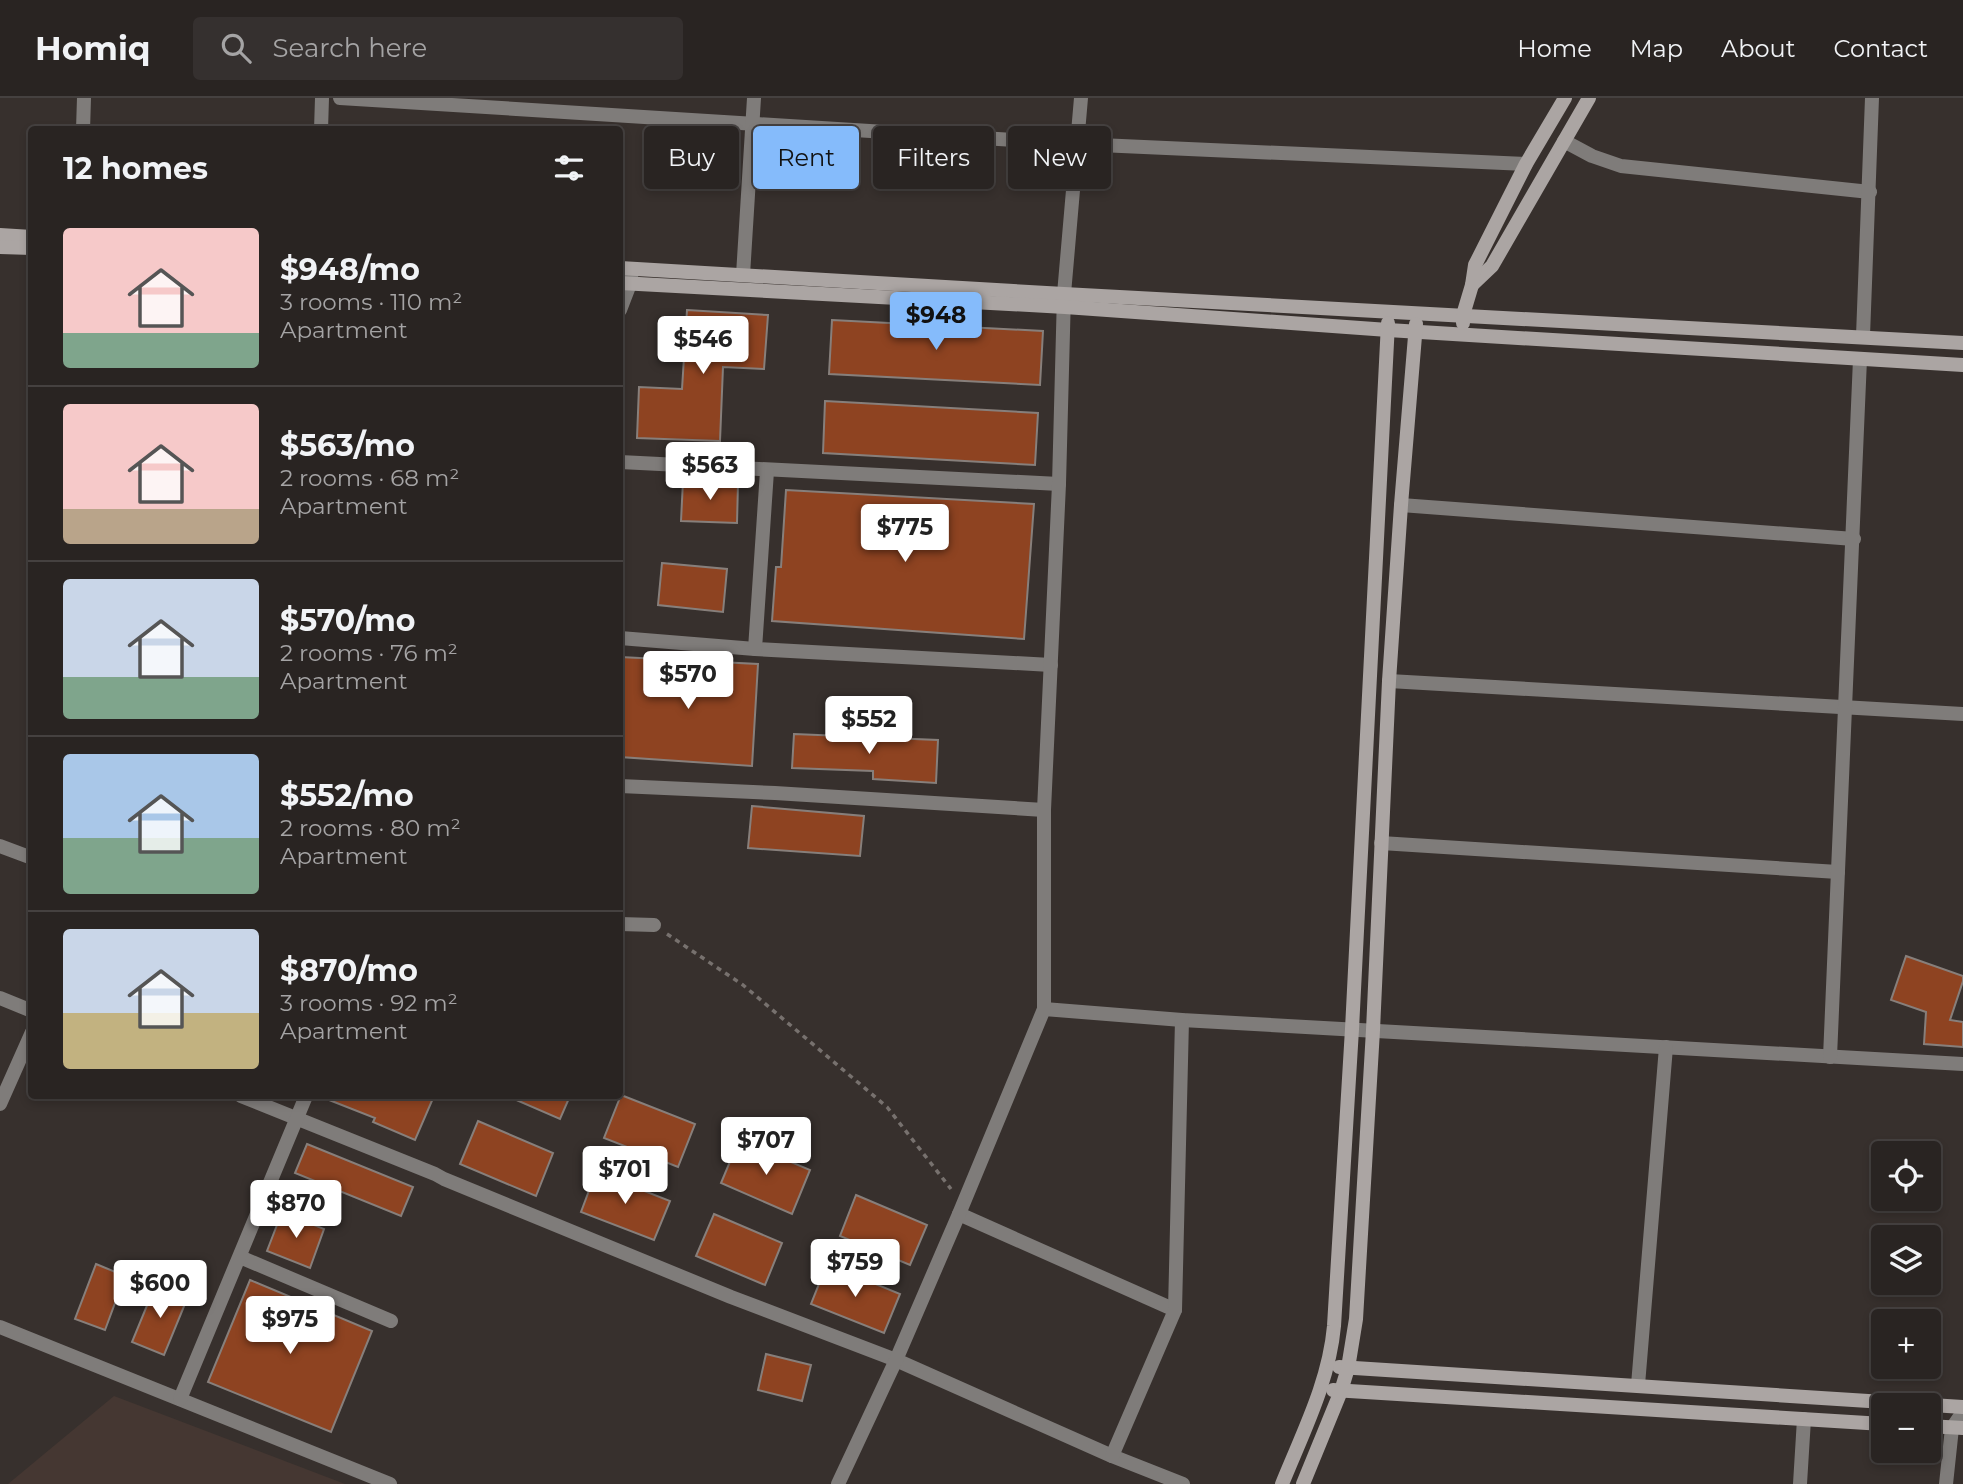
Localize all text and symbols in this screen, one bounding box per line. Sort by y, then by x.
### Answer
search box [193,17,683,80]
text: Homiq [35,28,151,68]
icon: search [217,29,255,67]
text: Search here [273,32,427,64]
text: Home [1517,34,1592,63]
text: Map [1630,34,1683,63]
text: About [1721,34,1795,63]
text: Contact [1833,34,1928,63]
chip: Buy [644,126,739,189]
chip: Rent [753,126,859,189]
chip: Filters [873,126,994,189]
chip: New [1008,126,1111,189]
icon: filters [550,149,588,187]
text: 12 homes [63,150,208,187]
text: $948/mo [280,251,420,288]
icon: home [119,256,203,340]
text: 3 rooms · 110 m² [280,288,462,316]
pin: $948 [895,292,977,352]
text: $948 [906,301,966,329]
text: Apartment [280,316,408,344]
pin: $546 [662,316,744,376]
text: $546 [674,325,732,353]
text: $563/mo [280,427,415,464]
icon: home [119,432,203,516]
pin: $563 [669,442,751,502]
text: $563 [682,451,738,479]
text: 2 rooms · 68 m² [280,464,459,492]
text: Apartment [280,492,408,520]
pin: $775 [864,504,946,564]
text: $775 [877,513,933,541]
text: $570/mo [280,602,416,639]
icon: home [119,607,203,691]
text: 2 rooms · 76 m² [280,639,458,667]
pin: $570 [647,652,729,711]
text: $570 [659,660,717,688]
text: Apartment [280,667,408,695]
pin: $552 [828,696,910,756]
text: $552 [841,705,897,733]
text: $552/mo [280,777,414,814]
icon: home [119,782,203,866]
text: 2 rooms · 80 m² [280,814,461,842]
text: Apartment [280,842,408,870]
text: $870/mo [280,952,418,989]
icon: home [119,957,203,1041]
text: 3 rooms · 92 m² [280,989,458,1017]
text: Apartment [280,1017,408,1045]
pin: $707 [725,1118,807,1177]
text: $707 [737,1126,795,1154]
map controls [1871,1141,1941,1463]
button: locate [1871,1141,1941,1211]
pin: $701 [584,1146,666,1206]
text: $701 [599,1155,651,1183]
pin: $870 [255,1180,337,1240]
text: $870 [266,1189,326,1217]
button: layers [1871,1225,1941,1295]
pin: $759 [814,1240,896,1299]
text: $759 [827,1248,883,1276]
pin: $600 [119,1260,201,1320]
text: $600 [130,1269,190,1297]
pin: $975 [249,1296,331,1356]
text: $975 [262,1305,318,1333]
button: + [1871,1309,1941,1379]
button: − [1871,1393,1941,1463]

